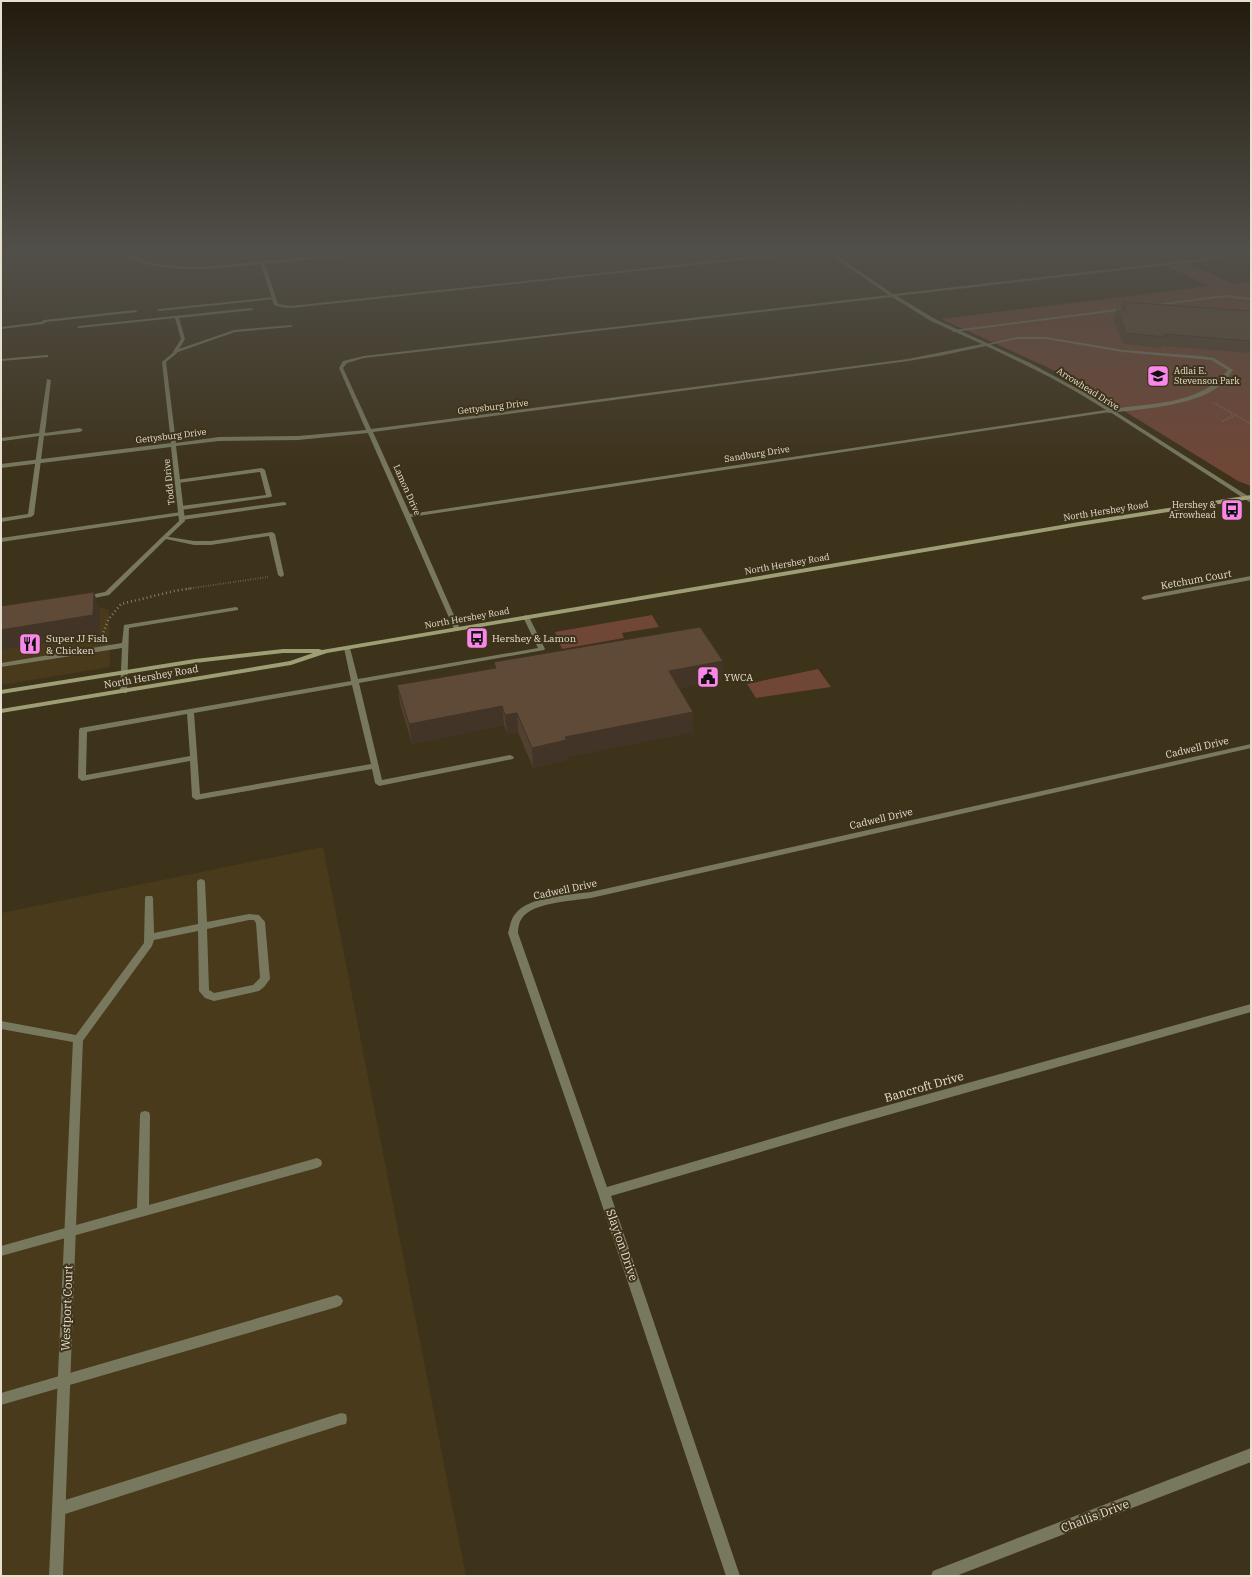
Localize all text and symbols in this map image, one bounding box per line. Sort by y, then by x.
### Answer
school or university icon: Adlai E. Stevenson Park [1145,363,1171,389]
street label: Arrowhead Drive [1055,365,1122,412]
place label: Adlai E. Stevenson Park [1174,365,1240,386]
street label: Gettysburg Drive [457,397,529,416]
street label: Gettysburg Drive [135,426,207,445]
street label: Sandburg Drive [723,443,791,464]
street label: Todd Drive [161,458,176,506]
street label: Lamon Drive [391,463,424,517]
bus stop icon: Hershey & Arrowhead [1219,497,1245,523]
street label: North Hershey Road [1063,498,1150,523]
place label: Hershey & Arrowhead [1169,499,1217,520]
street label: North Hershey Road [744,551,831,576]
street label: Ketchum Court [1160,567,1233,592]
street label: North Hershey Road [424,605,511,630]
bus stop icon: Hershey & Lamon [464,625,490,651]
restaurant icon: Super JJ Fish & Chicken [17,631,43,657]
place label: Super JJ Fish & Chicken [46,632,108,657]
place label: Hershey & Lamon [492,632,577,645]
street label: North Hershey Road [103,662,199,691]
public building icon: YWCA [695,664,721,690]
place label: YWCA [724,671,753,684]
street label: Cadwell Drive [1164,734,1230,761]
street label: Cadwell Drive [848,805,914,832]
street label: Cadwell Drive [532,876,598,903]
street label: Bancroft Drive [882,1068,965,1105]
street label: Slayton Drive [603,1207,642,1283]
street label: Westport Court [58,1265,75,1351]
street label: Challis Drive [1059,1496,1131,1535]

